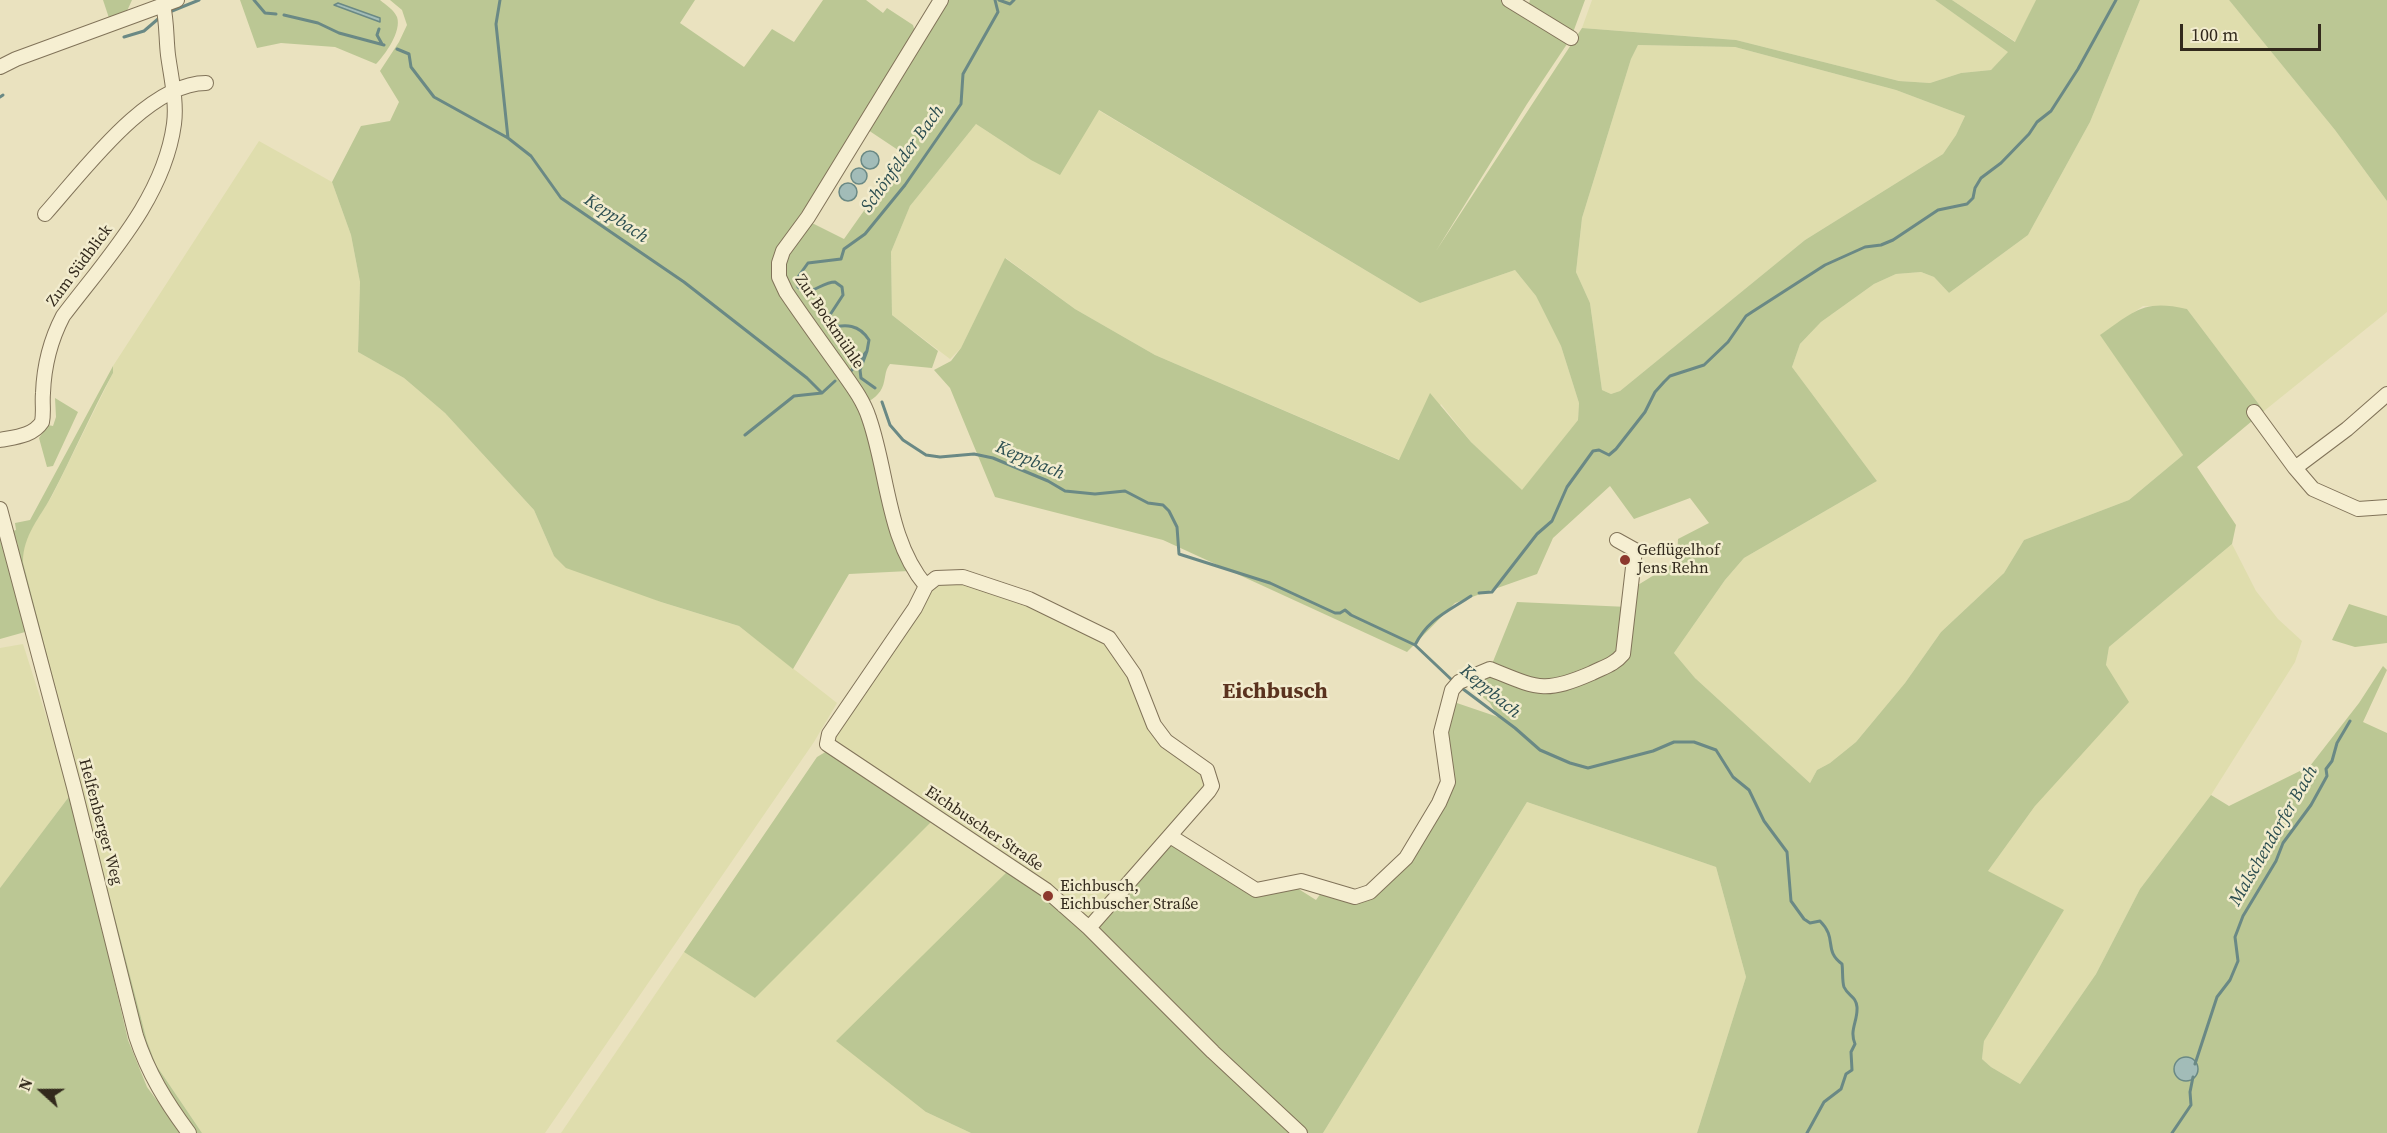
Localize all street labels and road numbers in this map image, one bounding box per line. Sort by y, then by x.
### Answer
street label: Zum Südblick [43,221,117,311]
street label: Zur Bockmühle [790,271,868,373]
street label: Helfenberger Weg [74,757,126,887]
street label: Eichbuscher Straße [921,782,1047,876]

